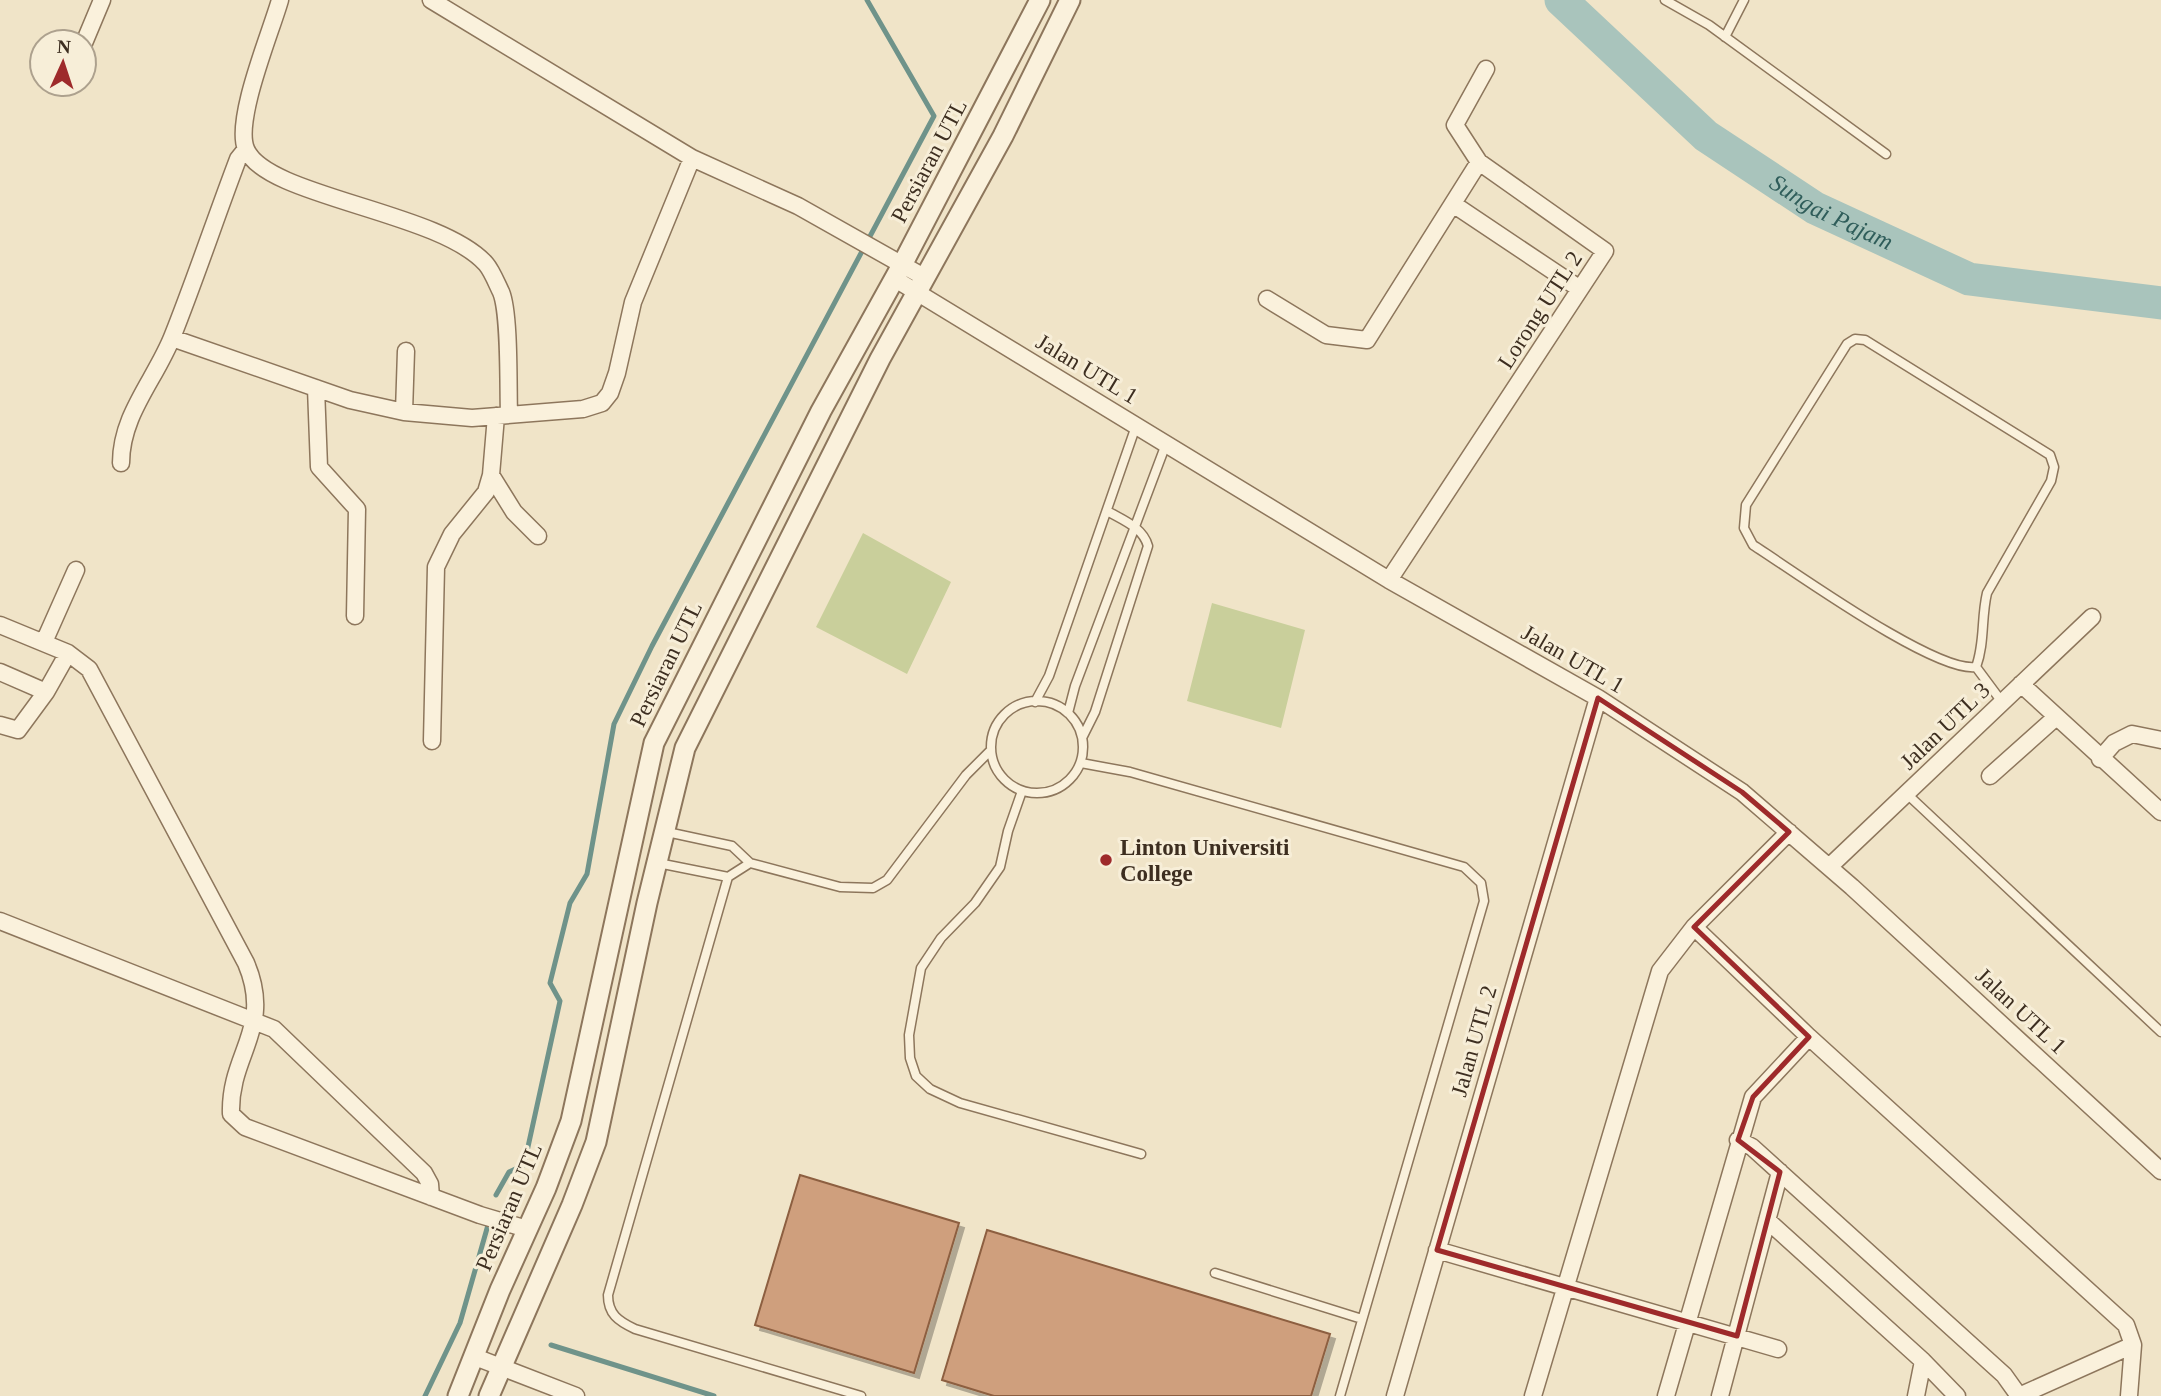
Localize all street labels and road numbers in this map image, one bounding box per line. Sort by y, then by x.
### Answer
street label: Persiaran UTL [886,95,972,227]
street label: Lorong UTL 2 [1493,247,1587,373]
street label: Jalan UTL 1 [1032,329,1142,409]
street label: Persiaran UTL [625,597,707,731]
street label: Jalan UTL 1 [1517,620,1629,698]
street label: Jalan UTL 3 [1895,677,1995,775]
street label: Jalan UTL 1 [1971,963,2071,1059]
street label: Jalan UTL 2 [1446,983,1502,1099]
street label: Persiaran UTL [471,1139,547,1275]

